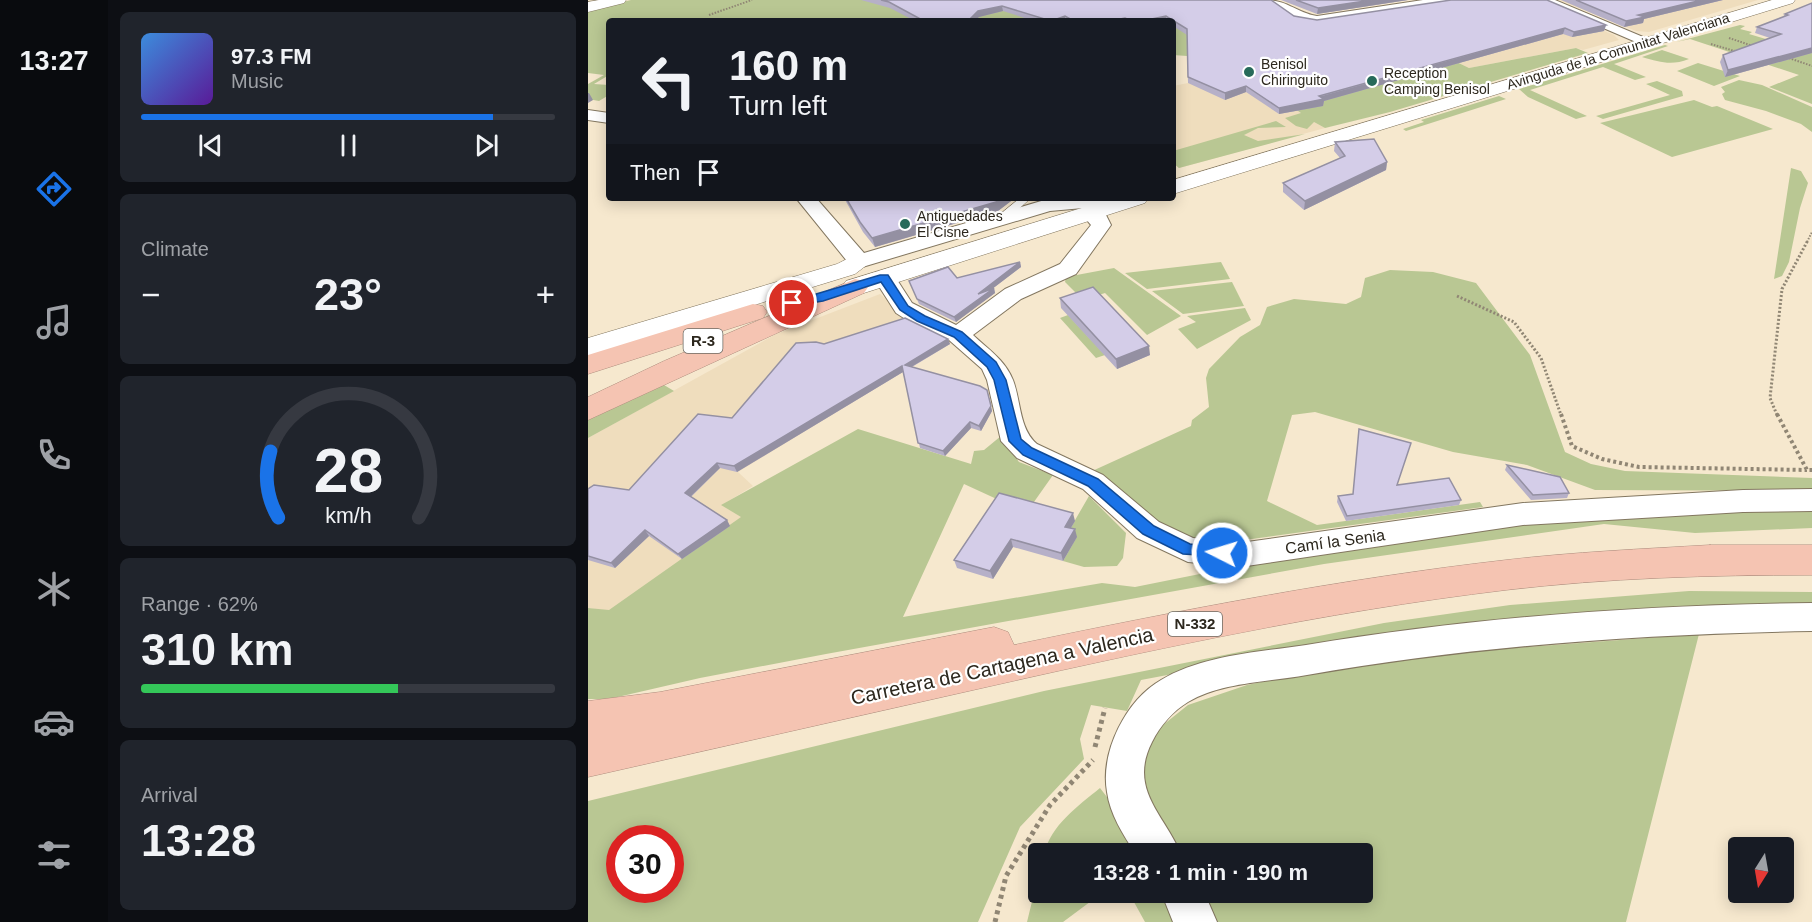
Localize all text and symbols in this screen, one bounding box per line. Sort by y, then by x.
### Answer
street label: Avinguda de la Comunitat Valenciana [1505,9,1732,93]
icon: left [630,42,708,120]
text: 160 m [729,42,848,89]
text: 97.3 FM [231,44,312,69]
text: 13:27 [19,46,89,76]
place label: Benisol Chiringuito [1261,56,1328,88]
marker: Benisol Chiringuito [1242,65,1256,79]
place label: Reception Camping Benisol [1384,65,1490,97]
text: Music [231,70,283,92]
marker: Reception Camping Benisol [1365,74,1379,88]
text: Turn left [729,91,827,121]
icon: previous [194,129,227,162]
icon: pause [332,129,365,162]
icon: next [470,129,503,162]
icon: arrive [692,156,725,189]
text: Then [630,160,680,185]
icon: directions [33,168,75,210]
place label: Antiguedades El Cisne [917,208,1003,240]
marker: Antiguedades El Cisne [898,217,912,231]
text: Climate [141,238,209,260]
text: 23° [314,269,382,320]
text: − [141,276,160,313]
text: + [536,276,555,313]
pin [766,277,817,328]
icon: arrive [775,286,808,319]
icon: music [33,301,75,343]
road number: R-3 [684,329,722,353]
icon: phone [33,434,75,476]
text: 28 [313,436,383,505]
text: km/h [325,504,371,528]
position arrow [1190,521,1254,585]
street label: Camí la Senia [1284,526,1386,557]
icon: climate [33,568,75,610]
text: Range · 62% [141,593,258,615]
road number: N-332 [1168,612,1222,636]
street label: Carretera de Cartagena a Valencia [849,623,1156,709]
text: 310 km [141,624,294,675]
icon: car [33,701,75,743]
text: Arrival [141,784,198,806]
text: 13:28 [141,815,256,866]
speed limit sign: 30 [606,825,684,903]
icon: filters [33,834,75,876]
north arrow [1728,837,1794,903]
map controls [1728,837,1794,903]
text: 13:28 · 1 min · 190 m [1093,860,1308,885]

